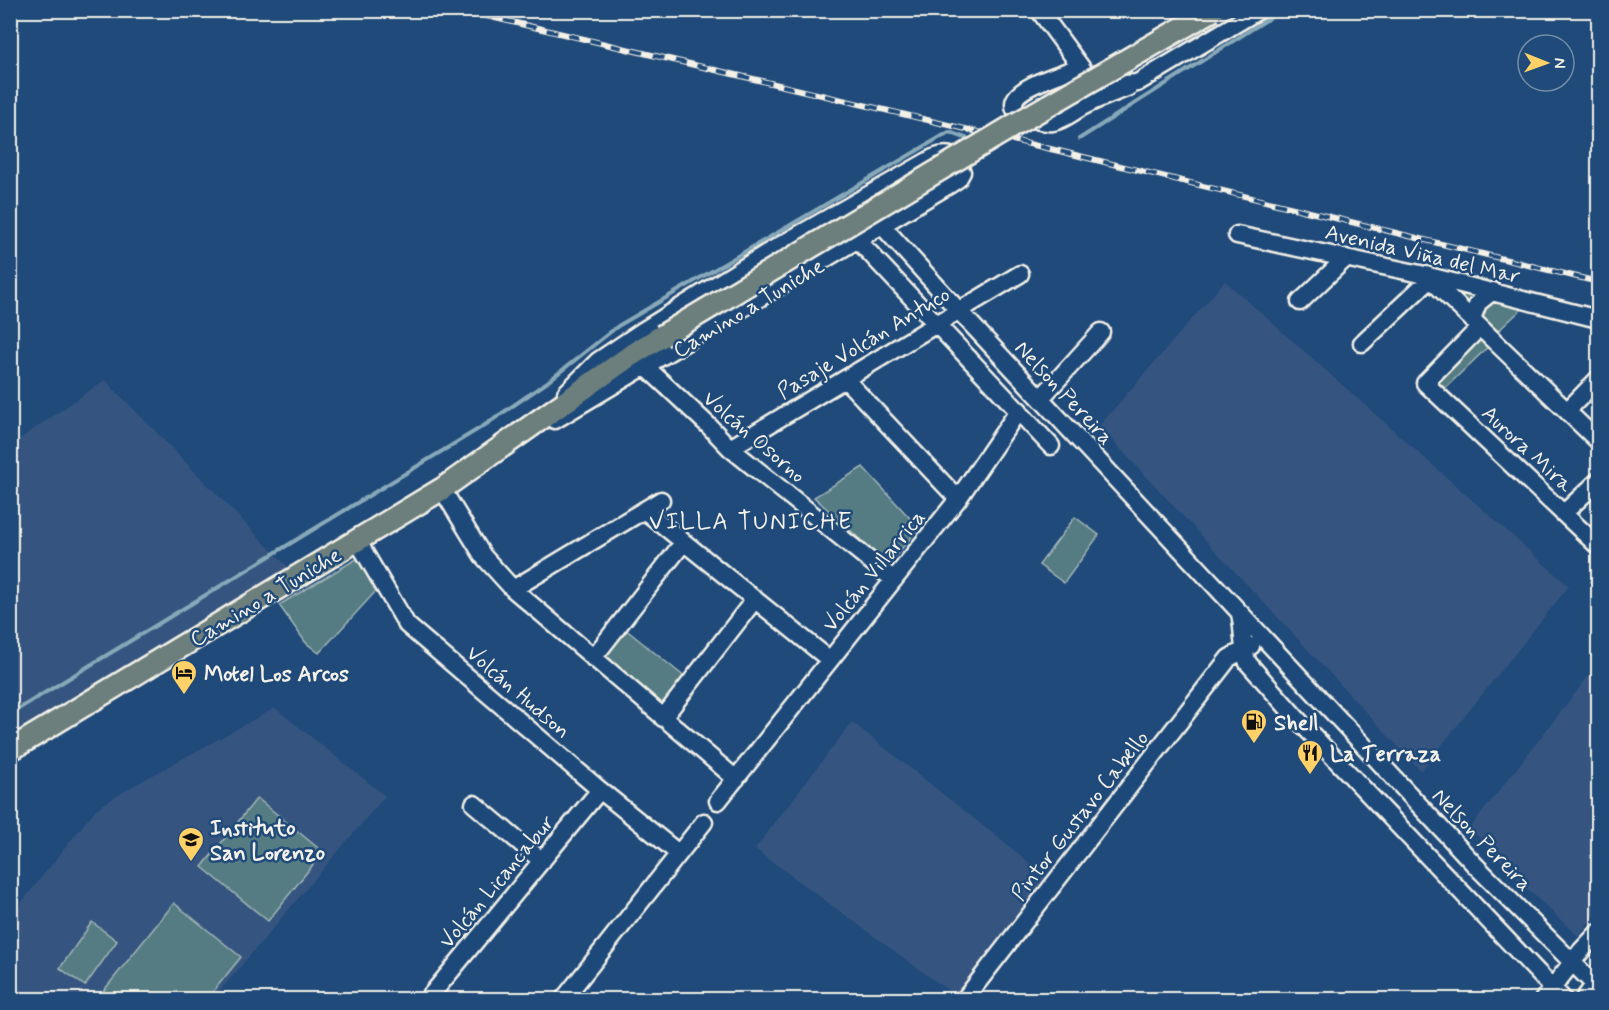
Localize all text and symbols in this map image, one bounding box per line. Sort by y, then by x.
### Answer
north arrow [1516,33,1576,93]
text: N [1549,58,1570,69]
street label: Avenida Viña del Mar [1322,219,1523,291]
street label: Camino a Tuniche [668,252,830,365]
street label: Pasaje Volcán Antuco [772,281,956,406]
street label: Nelson Pereira [1008,335,1119,452]
street label: Volcán Osorno [696,385,811,490]
street label: Aurora Mira [1475,400,1579,499]
street label: Volcán Villarrica [817,505,932,638]
district label: VILLA TUNICHE [649,507,853,538]
street label: Camino a Tuniche [185,541,347,654]
street label: Volcán Hudson [460,640,576,745]
hotel icon: Motel Los Arcos [169,658,199,696]
place label: Motel Los Arcos [204,661,349,689]
fuel station icon: Shell [1239,707,1269,745]
place label: Shell [1274,710,1318,738]
street label: Pintor Gustavo Cabello [1005,726,1156,907]
restaurant icon: La Terraza [1295,738,1325,776]
place label: La Terraza [1330,741,1441,769]
street label: Nelson Pereira [1425,783,1538,898]
street label: Volcán Licancabur [433,810,562,955]
place label: Instituto San Lorenzo [210,815,325,868]
school or university icon: Instituto San Lorenzo [176,825,206,863]

